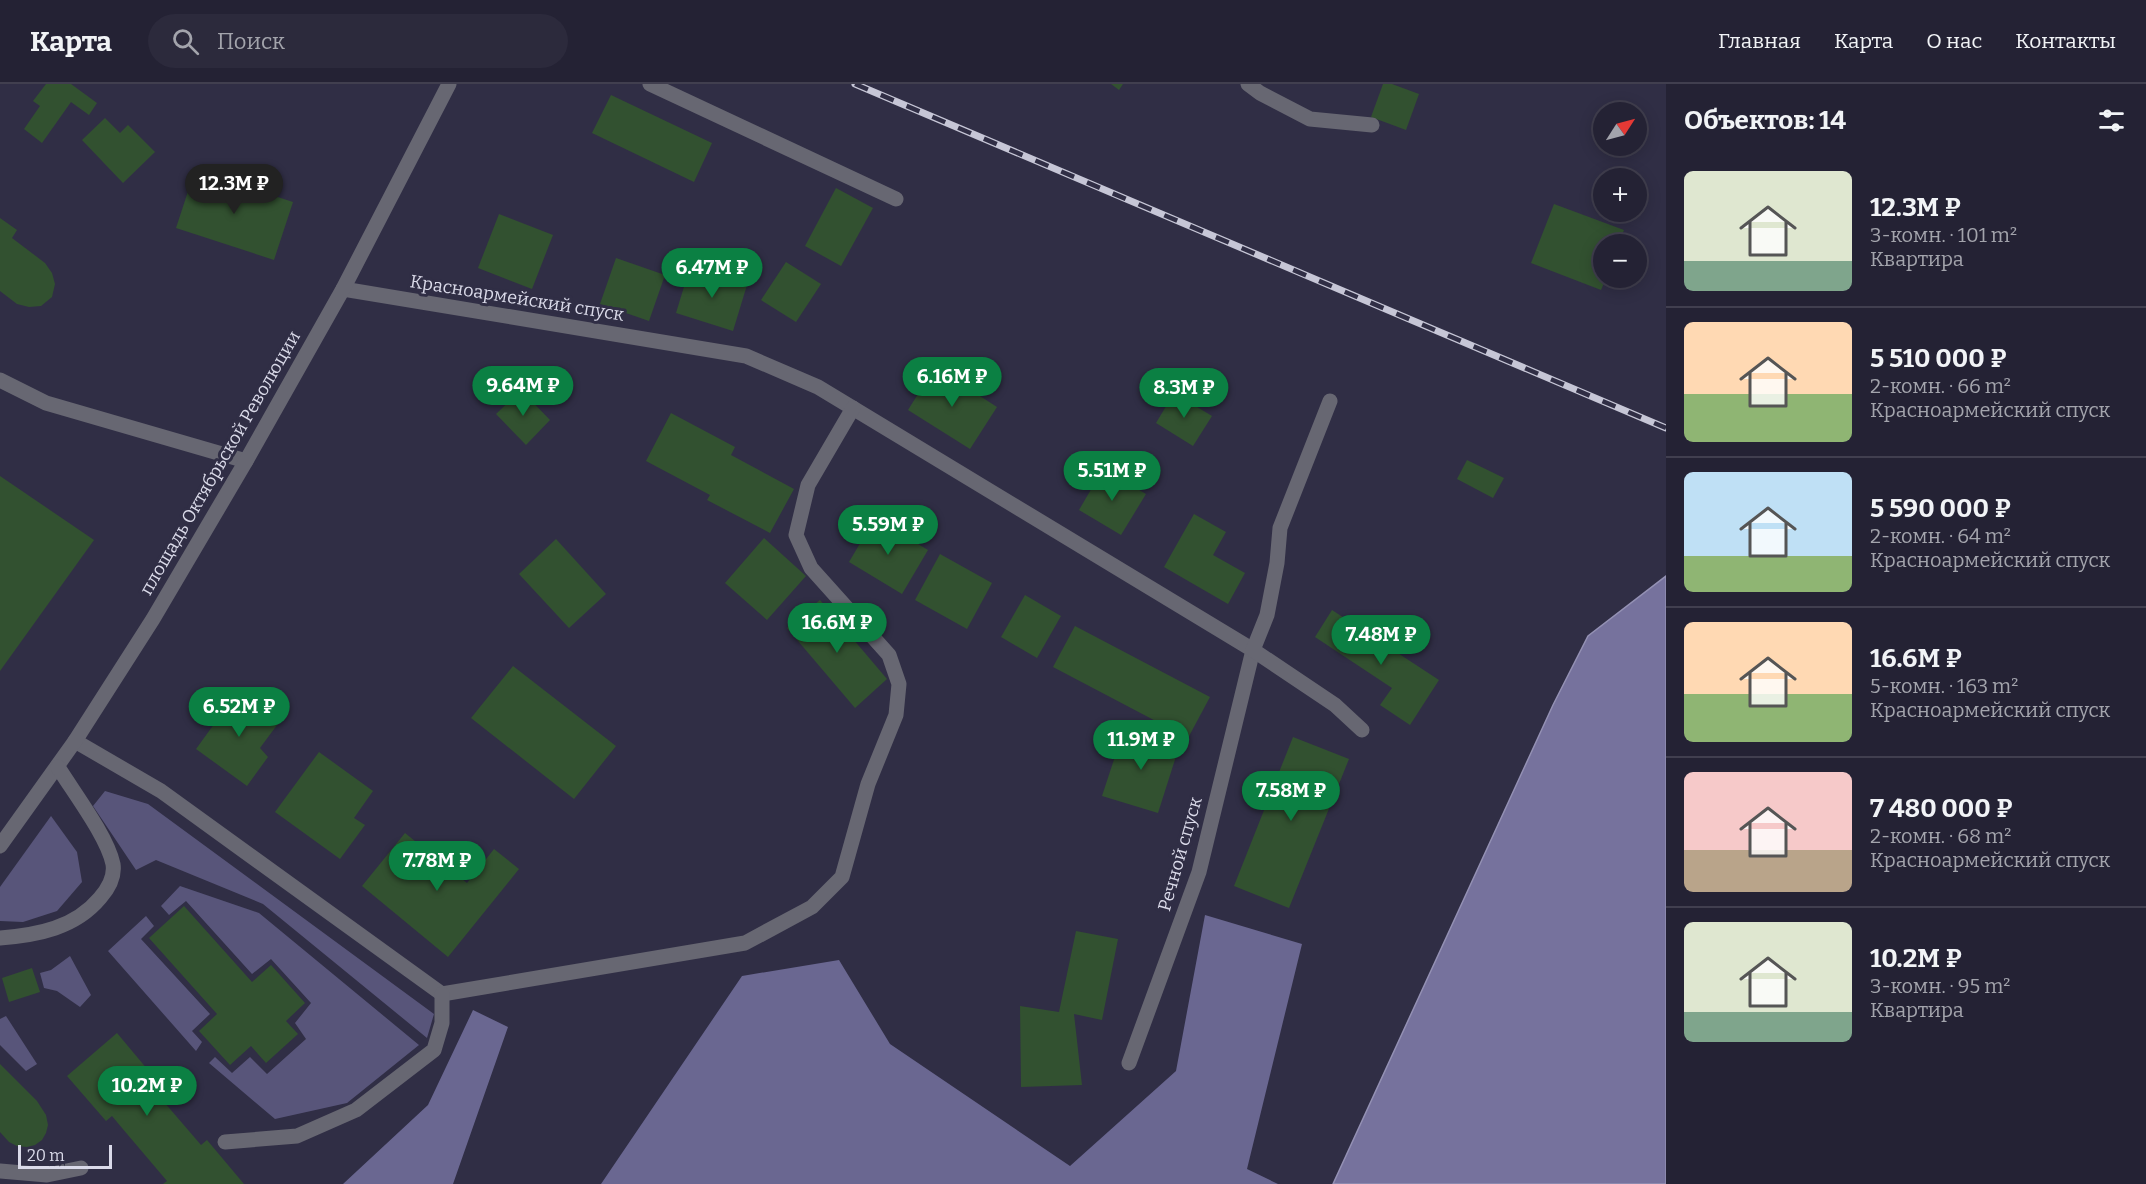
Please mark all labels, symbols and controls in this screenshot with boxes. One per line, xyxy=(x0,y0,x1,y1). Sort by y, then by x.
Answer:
search box xyxy=(148,14,568,68)
text: Карта xyxy=(30,25,112,58)
icon: search xyxy=(169,25,202,58)
text: Поиск xyxy=(217,28,285,55)
text: Главная xyxy=(1718,28,1801,54)
text: Карта xyxy=(1834,28,1893,54)
text: О нас xyxy=(1926,28,1982,54)
text: Контакты xyxy=(2015,28,2116,54)
north arrow xyxy=(1593,102,1647,156)
map controls xyxy=(1593,102,1647,288)
icon: filters xyxy=(2095,104,2128,137)
text: Объектов: 14 xyxy=(1684,105,1846,136)
pin: 12.3M ₽ xyxy=(179,164,289,215)
button: + xyxy=(1593,168,1647,222)
text: 12.3M ₽ xyxy=(199,171,269,195)
text: 12.3M ₽ xyxy=(1870,192,1961,223)
icon: home xyxy=(1732,195,1804,267)
text: 3-комн. · 101 m² xyxy=(1870,223,2017,247)
button: − xyxy=(1593,234,1647,288)
text: Квартира xyxy=(1870,247,1964,271)
pin: 6.47M ₽ xyxy=(657,248,767,299)
text: 6.47M ₽ xyxy=(676,255,749,279)
street label: Красноармейский спуск xyxy=(408,270,626,326)
street label: площадь Октябрьской Революции xyxy=(135,327,305,599)
text: 5 510 000 ₽ xyxy=(1870,343,2007,374)
icon: home xyxy=(1732,346,1804,418)
pin: 6.16M ₽ xyxy=(897,357,1007,408)
text: 6.16M ₽ xyxy=(917,364,987,388)
pin: 9.64M ₽ xyxy=(468,366,578,417)
pin: 8.3M ₽ xyxy=(1135,368,1233,419)
text: 9.64M ₽ xyxy=(486,373,560,397)
text: 2-комн. · 66 m² xyxy=(1870,374,2011,398)
text: 8.3M ₽ xyxy=(1153,375,1215,399)
text: Красноармейский спуск xyxy=(1870,398,2110,422)
pin: 5.51M ₽ xyxy=(1057,451,1167,502)
text: 5.51M ₽ xyxy=(1078,458,1146,482)
text: 5 590 000 ₽ xyxy=(1870,493,2011,524)
icon: home xyxy=(1732,496,1804,568)
pin: 5.59M ₽ xyxy=(833,505,943,556)
text: 5.59M ₽ xyxy=(852,512,924,536)
text: 2-комн. · 64 m² xyxy=(1870,524,2011,548)
text: Красноармейский спуск xyxy=(1870,548,2110,572)
pin: 16.6M ₽ xyxy=(782,603,892,654)
text: 16.6M ₽ xyxy=(802,610,872,634)
pin: 7.48M ₽ xyxy=(1326,615,1436,666)
text: 7.48M ₽ xyxy=(1345,622,1417,646)
text: 16.6M ₽ xyxy=(1870,643,1962,674)
icon: home xyxy=(1732,646,1804,718)
text: 5-комн. · 163 m² xyxy=(1870,674,2018,698)
pin: 6.52M ₽ xyxy=(184,687,294,738)
text: 6.52M ₽ xyxy=(203,694,275,718)
text: Красноармейский спуск xyxy=(1870,698,2110,722)
pin: 11.9M ₽ xyxy=(1086,720,1196,771)
text: 11.9M ₽ xyxy=(1107,727,1175,751)
pin: 7.58M ₽ xyxy=(1236,771,1346,822)
text: 7.58M ₽ xyxy=(1256,778,1326,802)
text: 7 480 000 ₽ xyxy=(1870,793,2013,824)
street label: Речной спуск xyxy=(1153,794,1207,914)
icon: home xyxy=(1732,796,1804,868)
text: 2-комн. · 68 m² xyxy=(1870,824,2011,848)
pin: 7.78M ₽ xyxy=(382,841,492,892)
text: 7.78M ₽ xyxy=(403,848,471,872)
text: Красноармейский спуск xyxy=(1870,848,2110,872)
text: 10.2M ₽ xyxy=(1870,943,1962,974)
icon: home xyxy=(1732,946,1804,1018)
text: 3-комн. · 95 m² xyxy=(1870,974,2010,998)
text: Квартира xyxy=(1870,998,1964,1022)
pin: 10.2M ₽ xyxy=(92,1066,202,1117)
text: 10.2M ₽ xyxy=(112,1073,182,1097)
scale bar xyxy=(18,1142,112,1170)
text: 20 m xyxy=(27,1146,64,1165)

